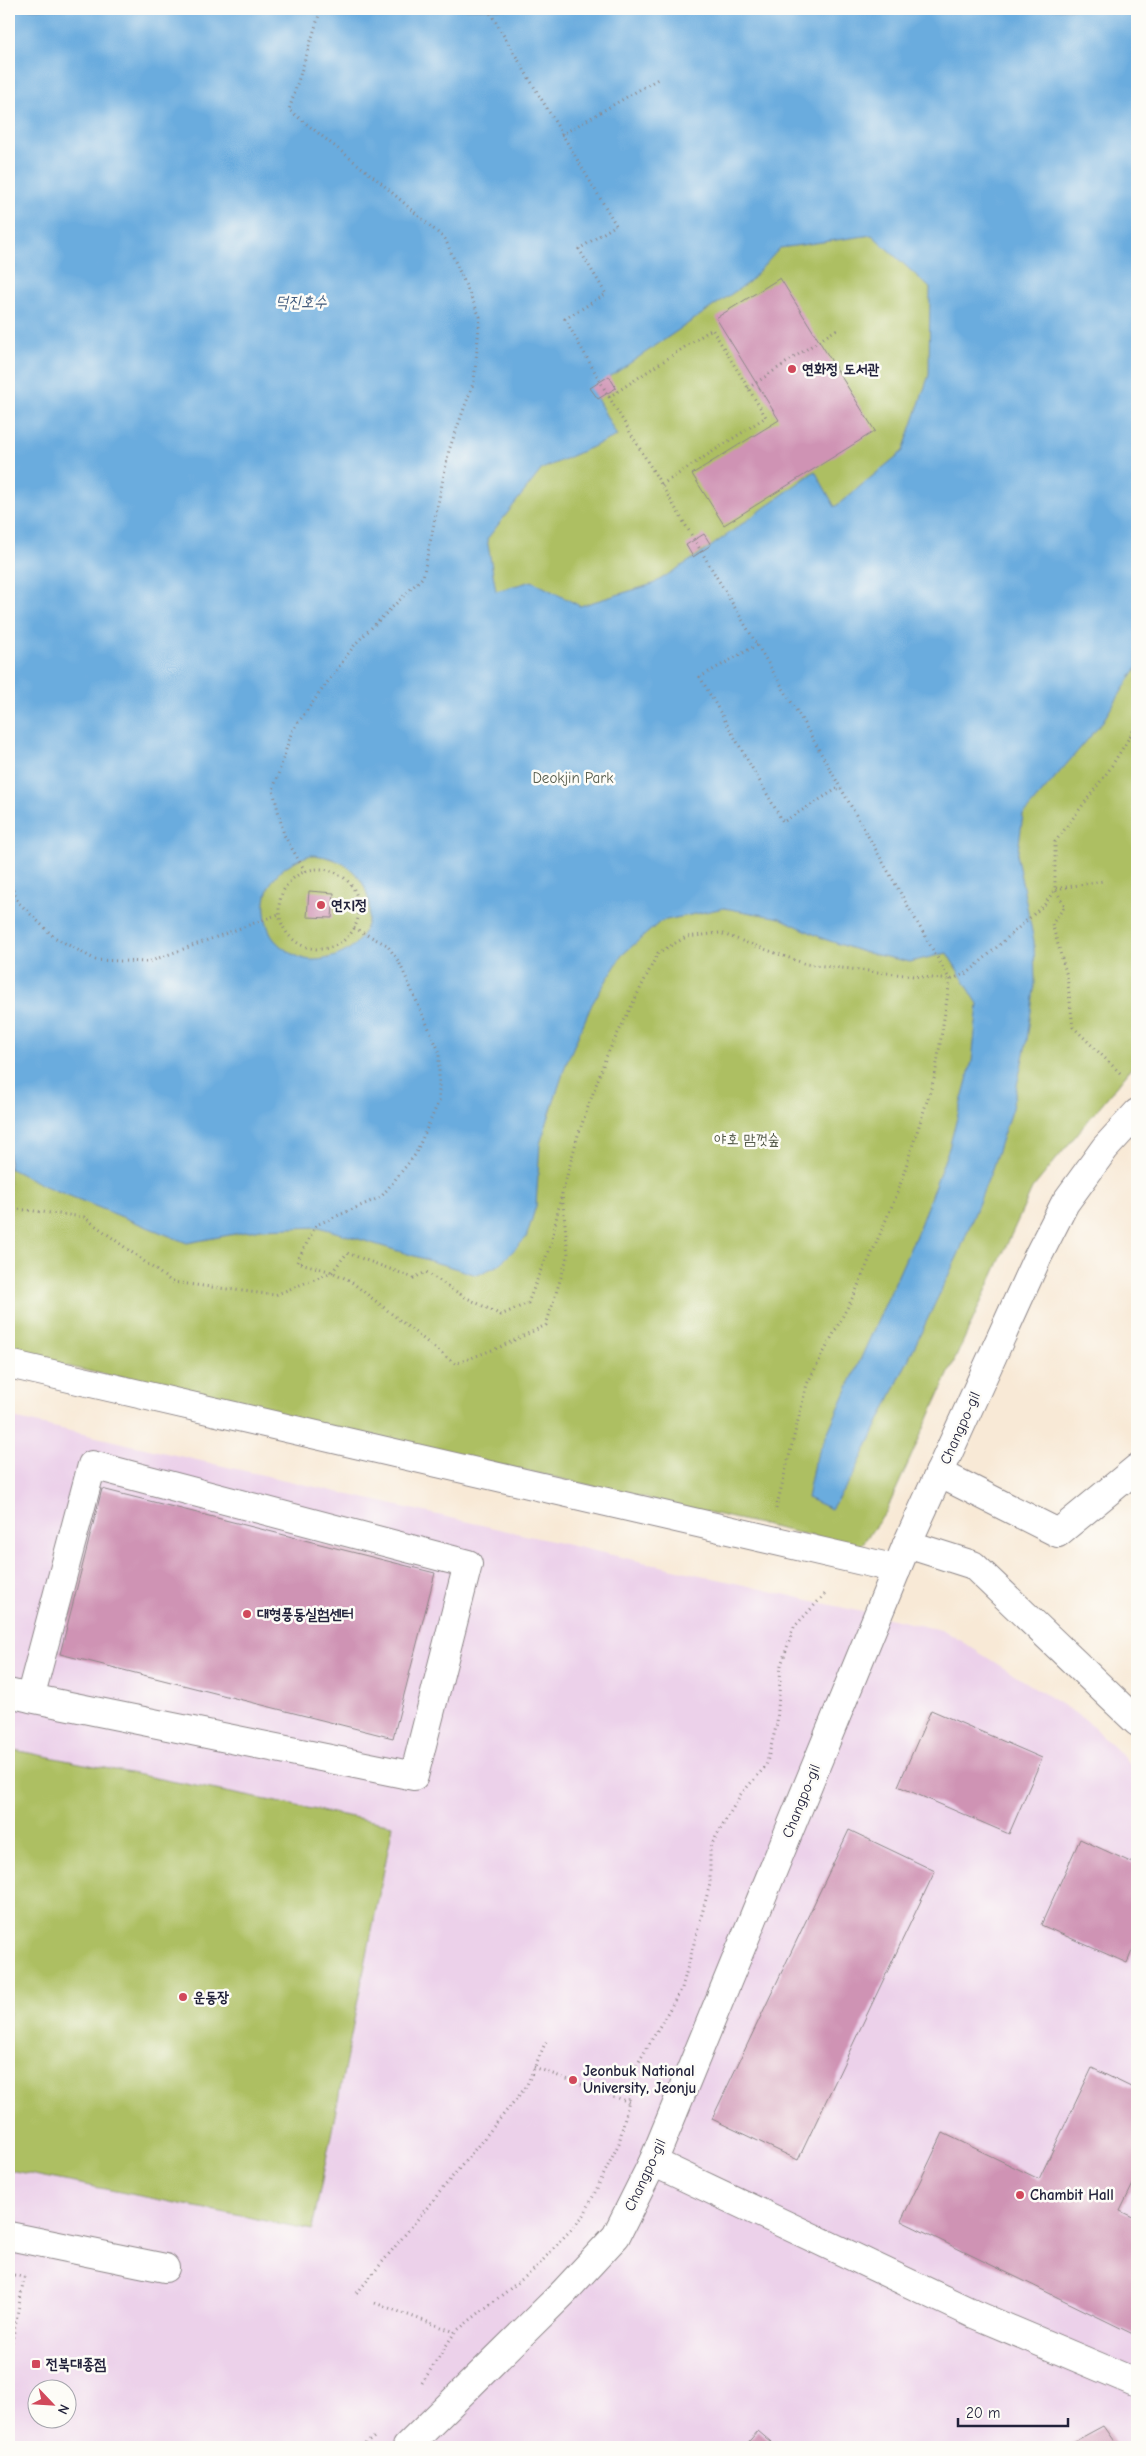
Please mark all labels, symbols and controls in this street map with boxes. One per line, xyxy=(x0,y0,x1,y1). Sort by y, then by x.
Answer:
water label: 덕진호수 xyxy=(275,293,327,311)
place label: 연화정 도서관 xyxy=(802,360,880,378)
marker: 연화정 도서관 xyxy=(786,363,798,375)
park label: Deokjin Park xyxy=(532,769,614,787)
place label: 연지정 xyxy=(331,896,367,914)
marker: 연지정 xyxy=(315,899,327,911)
park label: 야호 맘껏숲 xyxy=(714,1130,780,1148)
street label: Changpo-gil xyxy=(936,1389,984,1467)
place label: 대형풍동실험센터 xyxy=(257,1605,354,1623)
marker: 대형풍동실험센터 xyxy=(241,1608,253,1620)
street label: Changpo-gil xyxy=(778,1762,824,1840)
place label: 운동장 xyxy=(193,1988,229,2006)
marker: 운동장 xyxy=(177,1991,189,2003)
place label: Jeonbuk National University, Jeonju xyxy=(583,2062,696,2097)
marker: Jeonbuk National University, Jeonju xyxy=(567,2074,579,2086)
street label: Changpo-gil xyxy=(620,2136,670,2214)
place label: Chambit Hall xyxy=(1030,2186,1114,2204)
marker: Chambit Hall xyxy=(1014,2189,1026,2201)
place label: 전북대종점 xyxy=(45,2355,106,2373)
marker: 전북대종점 xyxy=(30,2358,42,2370)
north arrow xyxy=(28,2378,78,2428)
scale bar xyxy=(958,2396,1068,2428)
text: N xyxy=(54,2402,73,2417)
text: 20 m xyxy=(966,2404,1000,2422)

